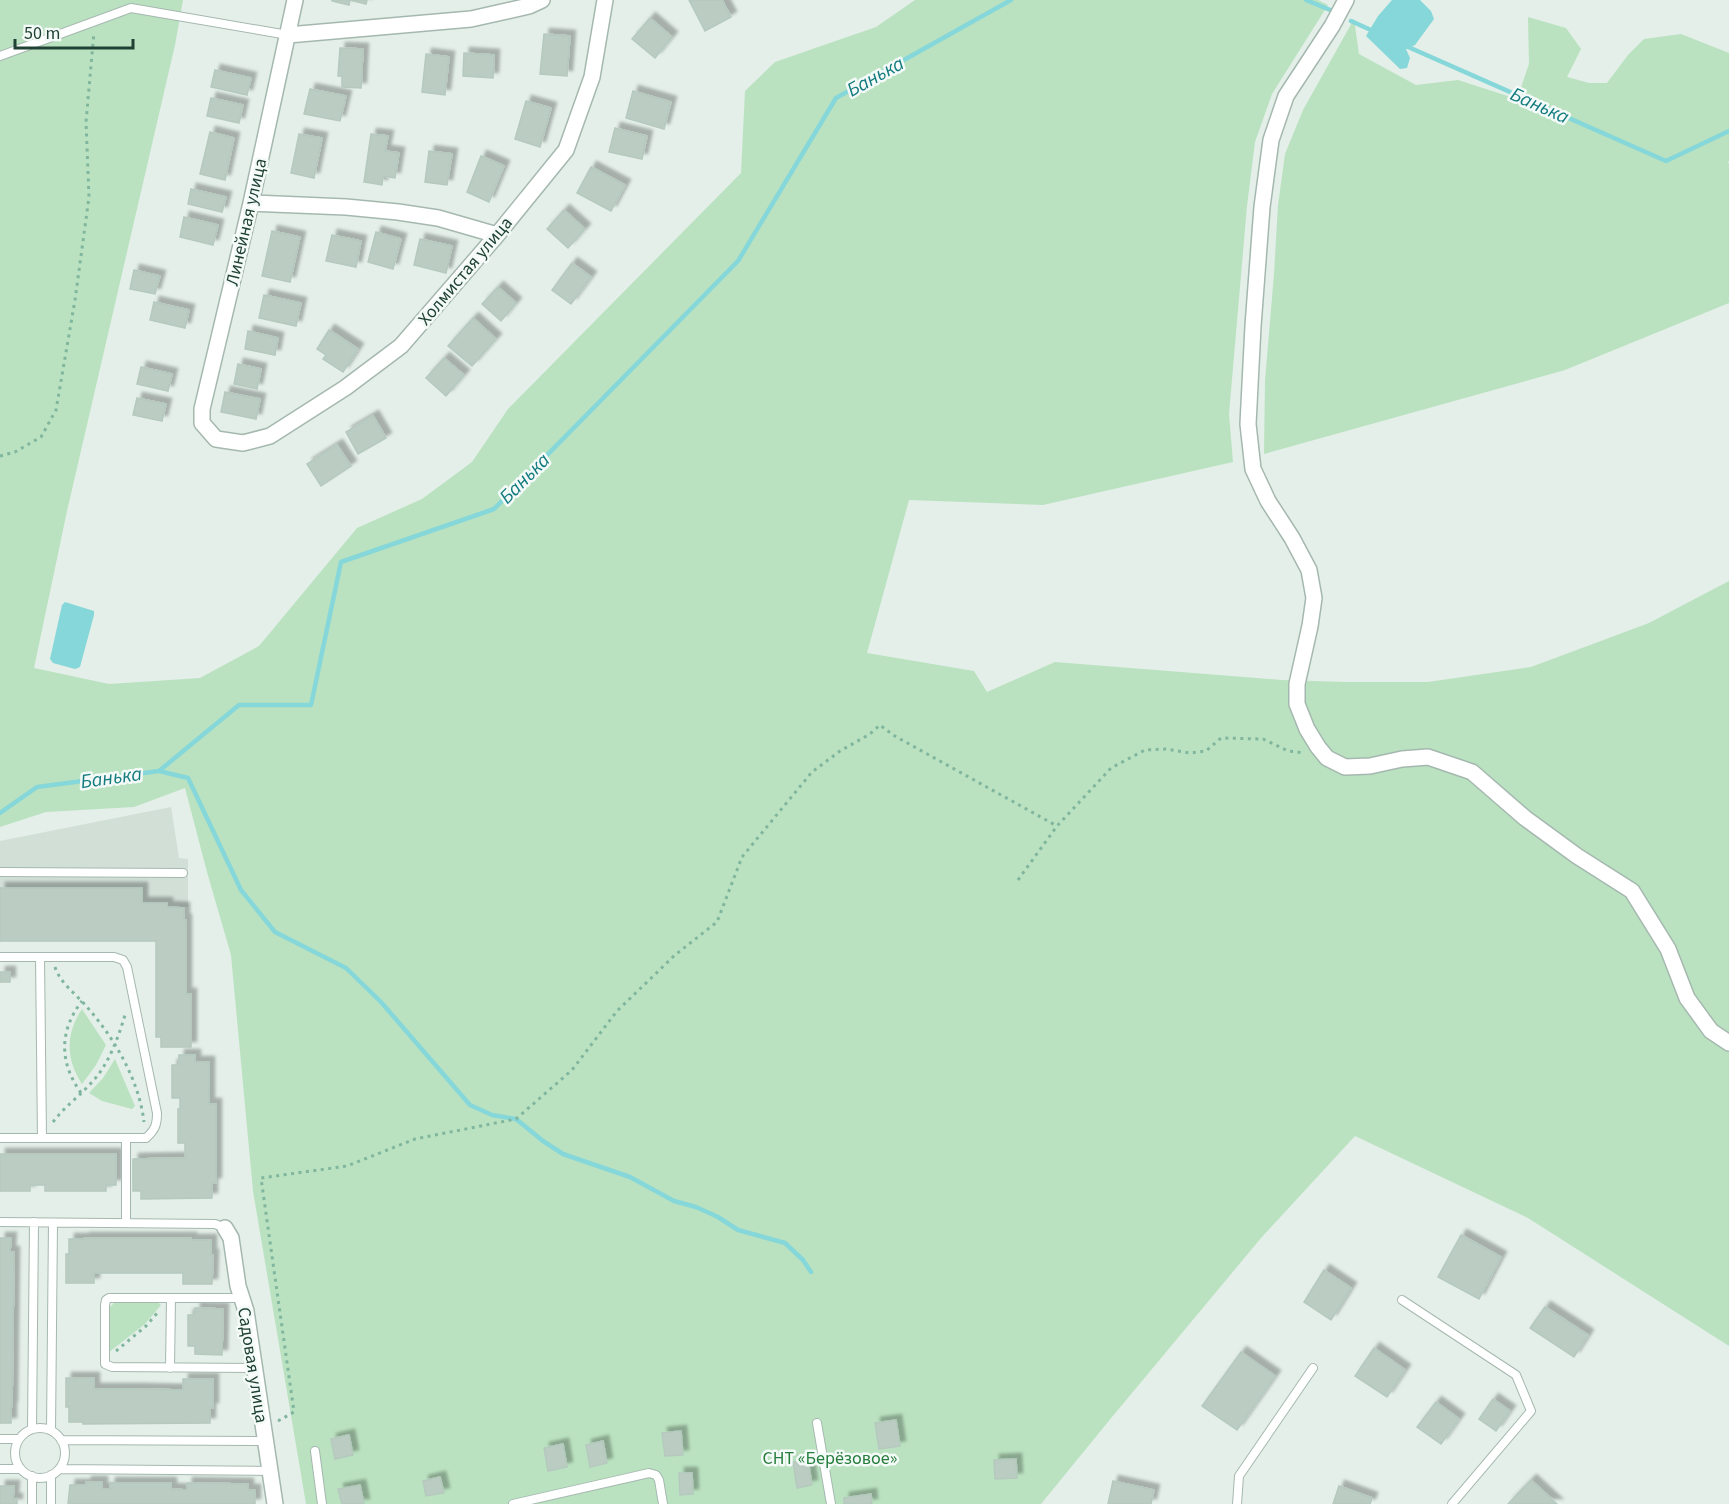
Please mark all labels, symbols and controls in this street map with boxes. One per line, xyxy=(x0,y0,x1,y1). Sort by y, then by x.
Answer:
scale bar xyxy=(15,12,134,50)
text: 50 m xyxy=(24,21,60,46)
water label: Банька xyxy=(842,50,909,104)
water label: Банька xyxy=(1506,81,1574,131)
street label: Линейная улица xyxy=(220,156,273,288)
street label: Холмистая улица xyxy=(412,212,518,331)
water label: Банька xyxy=(493,447,557,510)
water label: Банька xyxy=(79,760,144,796)
street label: Садовая улица xyxy=(231,1305,274,1425)
park label: СНТ «Берёзовое» xyxy=(763,1446,897,1471)

